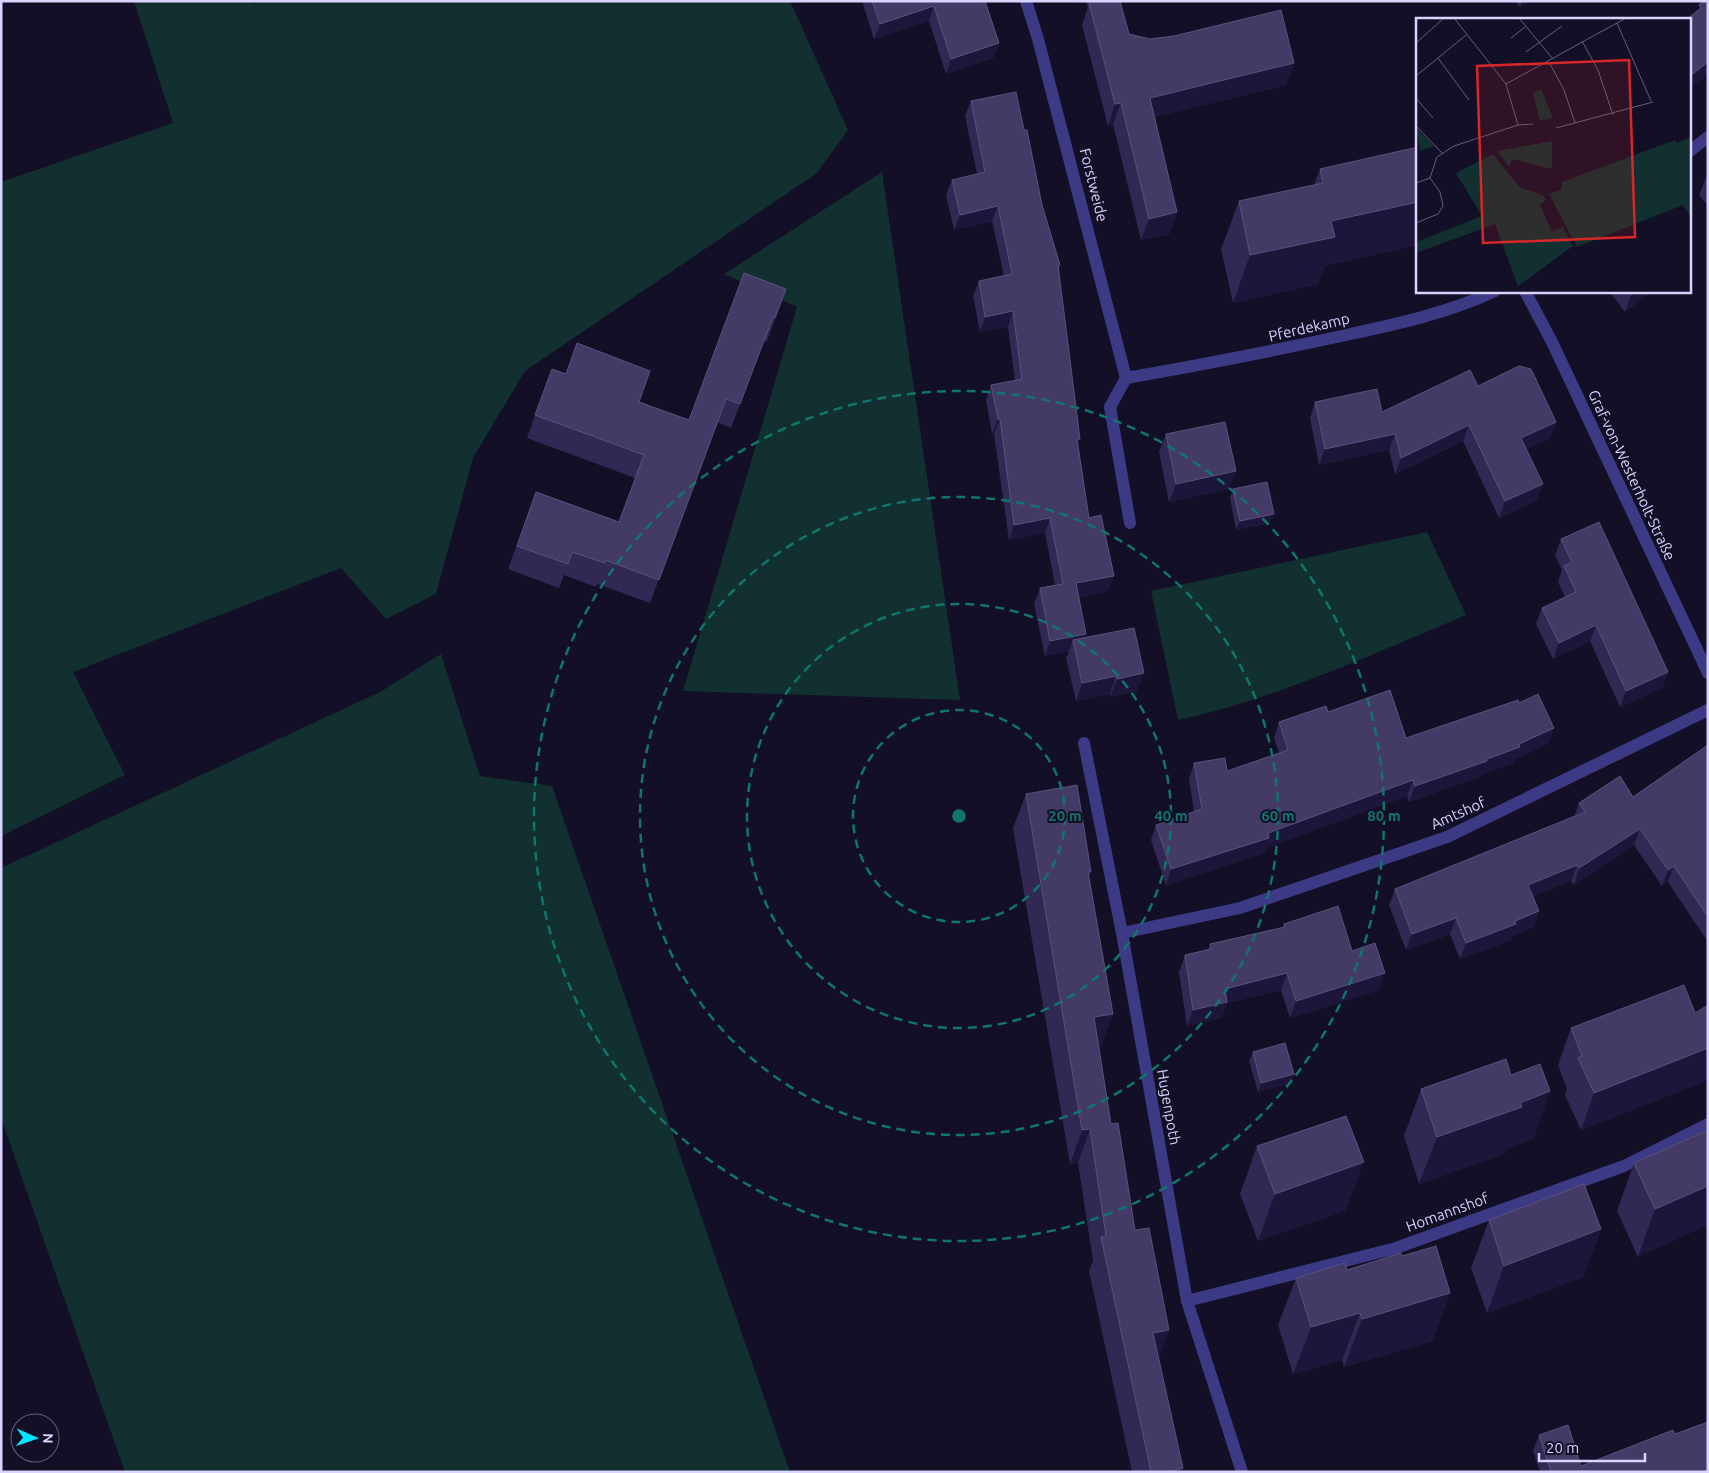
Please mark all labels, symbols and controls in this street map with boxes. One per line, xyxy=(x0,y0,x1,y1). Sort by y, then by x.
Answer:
inset map xyxy=(1416,18,1692,292)
street label: Forstweide xyxy=(1077,146,1111,224)
street label: Pferdekamp xyxy=(1267,309,1351,345)
street label: Graf-von-Westerholt-Straße xyxy=(1585,387,1679,563)
street label: Amtshof xyxy=(1428,793,1488,833)
centre of rings xyxy=(950,807,968,825)
text: 20 m xyxy=(1048,807,1082,824)
text: 40 m xyxy=(1154,807,1188,824)
text: 60 m xyxy=(1261,807,1295,824)
text: 80 m xyxy=(1367,807,1401,824)
street label: Hugenpoth xyxy=(1154,1068,1184,1146)
street label: Homannshof xyxy=(1403,1189,1491,1235)
north arrow xyxy=(10,1413,60,1463)
scale bar xyxy=(1539,1430,1645,1462)
text: N xyxy=(40,1433,56,1444)
text: 20 m xyxy=(1546,1439,1579,1456)

